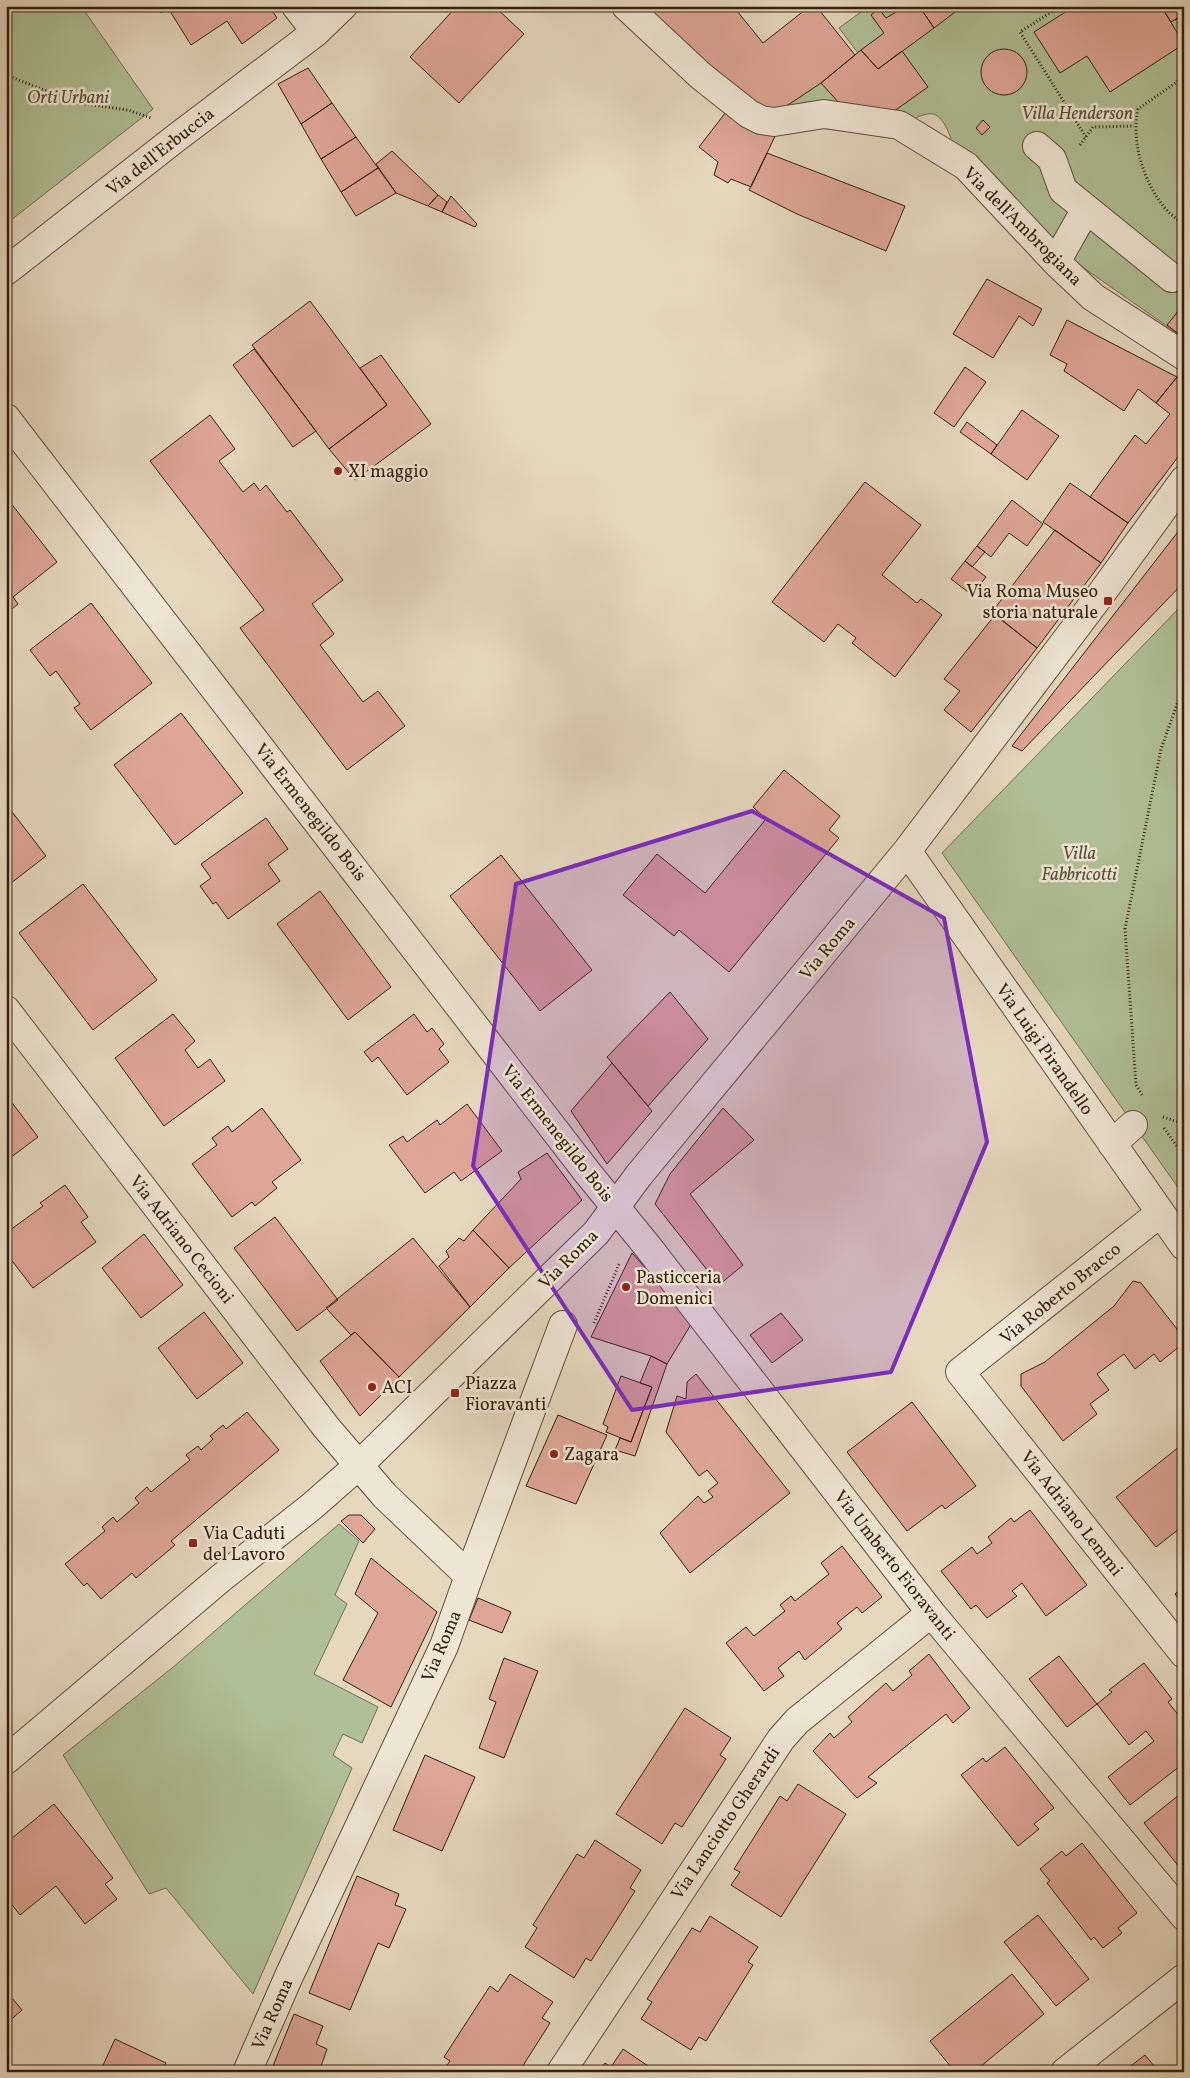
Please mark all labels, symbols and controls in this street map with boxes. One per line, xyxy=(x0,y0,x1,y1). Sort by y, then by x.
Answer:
park label: Orti Urbani xyxy=(27,86,110,111)
street label: Via dell'Erbuccia xyxy=(102,102,220,202)
park label: Villa Henderson xyxy=(1021,102,1133,127)
street label: Via dell'Ambrogiana xyxy=(957,162,1087,292)
place label: XI maggio xyxy=(348,460,428,485)
marker: XI maggio xyxy=(332,465,344,477)
place label: Via Roma Museo storia naturale xyxy=(966,580,1098,626)
marker: Via Roma Museo storia naturale xyxy=(1102,595,1114,607)
street label: Via Ermenegildo Bois xyxy=(248,739,372,887)
park label: Villa Fabbricotti xyxy=(1041,842,1117,888)
street label: Via Roma xyxy=(794,912,862,986)
street label: Via Luigi Pirandello xyxy=(989,979,1099,1121)
street label: Via Ermenegildo Bois xyxy=(495,1060,619,1208)
street label: Via Adriano Cecioni xyxy=(123,1170,239,1310)
street label: Via Roma xyxy=(533,1224,605,1296)
street label: Via Roberto Bracco xyxy=(995,1237,1127,1351)
place label: Pasticceria Domenici xyxy=(636,1266,721,1312)
marker: Pasticceria Domenici xyxy=(620,1281,632,1293)
place label: Piazza Fioravanti xyxy=(465,1372,546,1418)
place label: ACI xyxy=(382,1376,412,1401)
marker: ACI xyxy=(366,1381,378,1393)
marker: Piazza Fioravanti xyxy=(449,1387,461,1399)
place label: Zagara xyxy=(564,1443,619,1468)
street label: Via Adriano Lemmi xyxy=(1014,1446,1128,1582)
marker: Zagara xyxy=(548,1448,560,1460)
street label: Via Umberto Fioravanti xyxy=(827,1486,960,1646)
place label: Via Caduti del Lavoro xyxy=(203,1522,285,1568)
marker: Via Caduti del Lavoro xyxy=(187,1537,199,1549)
street label: Via Roma xyxy=(416,1607,469,1686)
street label: Via Lanciotto Gherardi xyxy=(666,1742,787,1905)
street label: Via Roma xyxy=(247,1975,300,2054)

